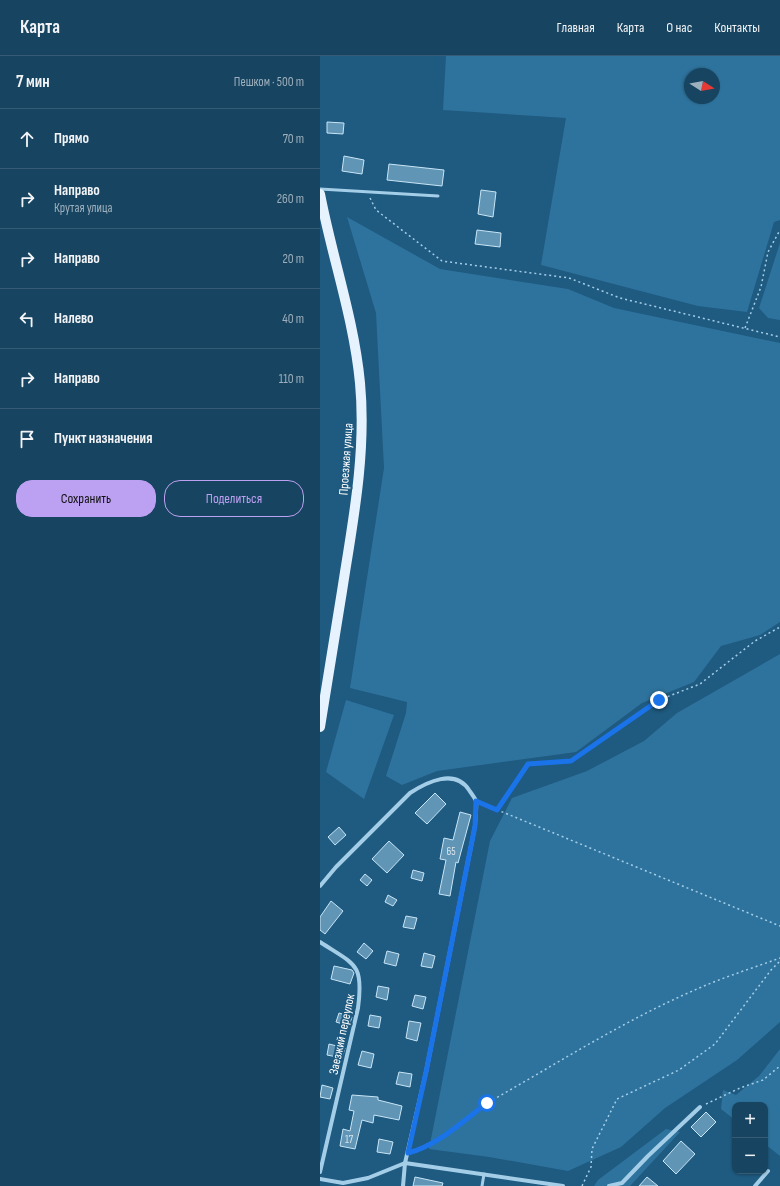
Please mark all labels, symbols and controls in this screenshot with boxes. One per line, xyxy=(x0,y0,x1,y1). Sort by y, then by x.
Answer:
text: Карта xyxy=(20,16,60,39)
text: Главная xyxy=(557,19,595,36)
text: Карта xyxy=(617,19,644,36)
text: О нас xyxy=(666,19,692,36)
text: Контакты xyxy=(714,19,760,36)
north arrow xyxy=(684,68,720,104)
text: 7 мин xyxy=(16,72,50,92)
text: Пешком · 500 m xyxy=(234,74,304,90)
icon: ahead xyxy=(16,128,38,150)
text: Прямо xyxy=(54,129,89,148)
text: 70 m xyxy=(283,131,304,147)
text: Направо xyxy=(54,181,100,200)
icon: right xyxy=(16,188,38,210)
text: 260 m xyxy=(277,191,304,207)
text: Крутая улица xyxy=(54,200,113,216)
icon: right xyxy=(16,248,38,270)
text: Направо xyxy=(54,249,100,268)
text: 20 m xyxy=(282,251,304,267)
icon: left xyxy=(16,308,38,330)
text: Налево xyxy=(54,309,94,328)
text: 40 m xyxy=(282,311,304,327)
icon: right xyxy=(16,368,38,390)
text: Направо xyxy=(54,369,100,388)
text: 110 m xyxy=(279,371,304,387)
street label: Проезжая улица xyxy=(335,422,357,496)
icon: arrive xyxy=(16,428,38,450)
text: Пункт назначения xyxy=(54,429,152,448)
button: Сохранить xyxy=(16,480,156,517)
button: Поделиться xyxy=(164,480,304,517)
route end xyxy=(650,691,668,709)
house number: 65 xyxy=(446,845,456,858)
street label: Заезжий переулок xyxy=(326,992,358,1076)
route start xyxy=(478,1094,496,1112)
map controls xyxy=(732,1102,768,1174)
button: + xyxy=(732,1102,768,1138)
house number: 17 xyxy=(345,1133,354,1146)
button: − xyxy=(732,1138,768,1174)

